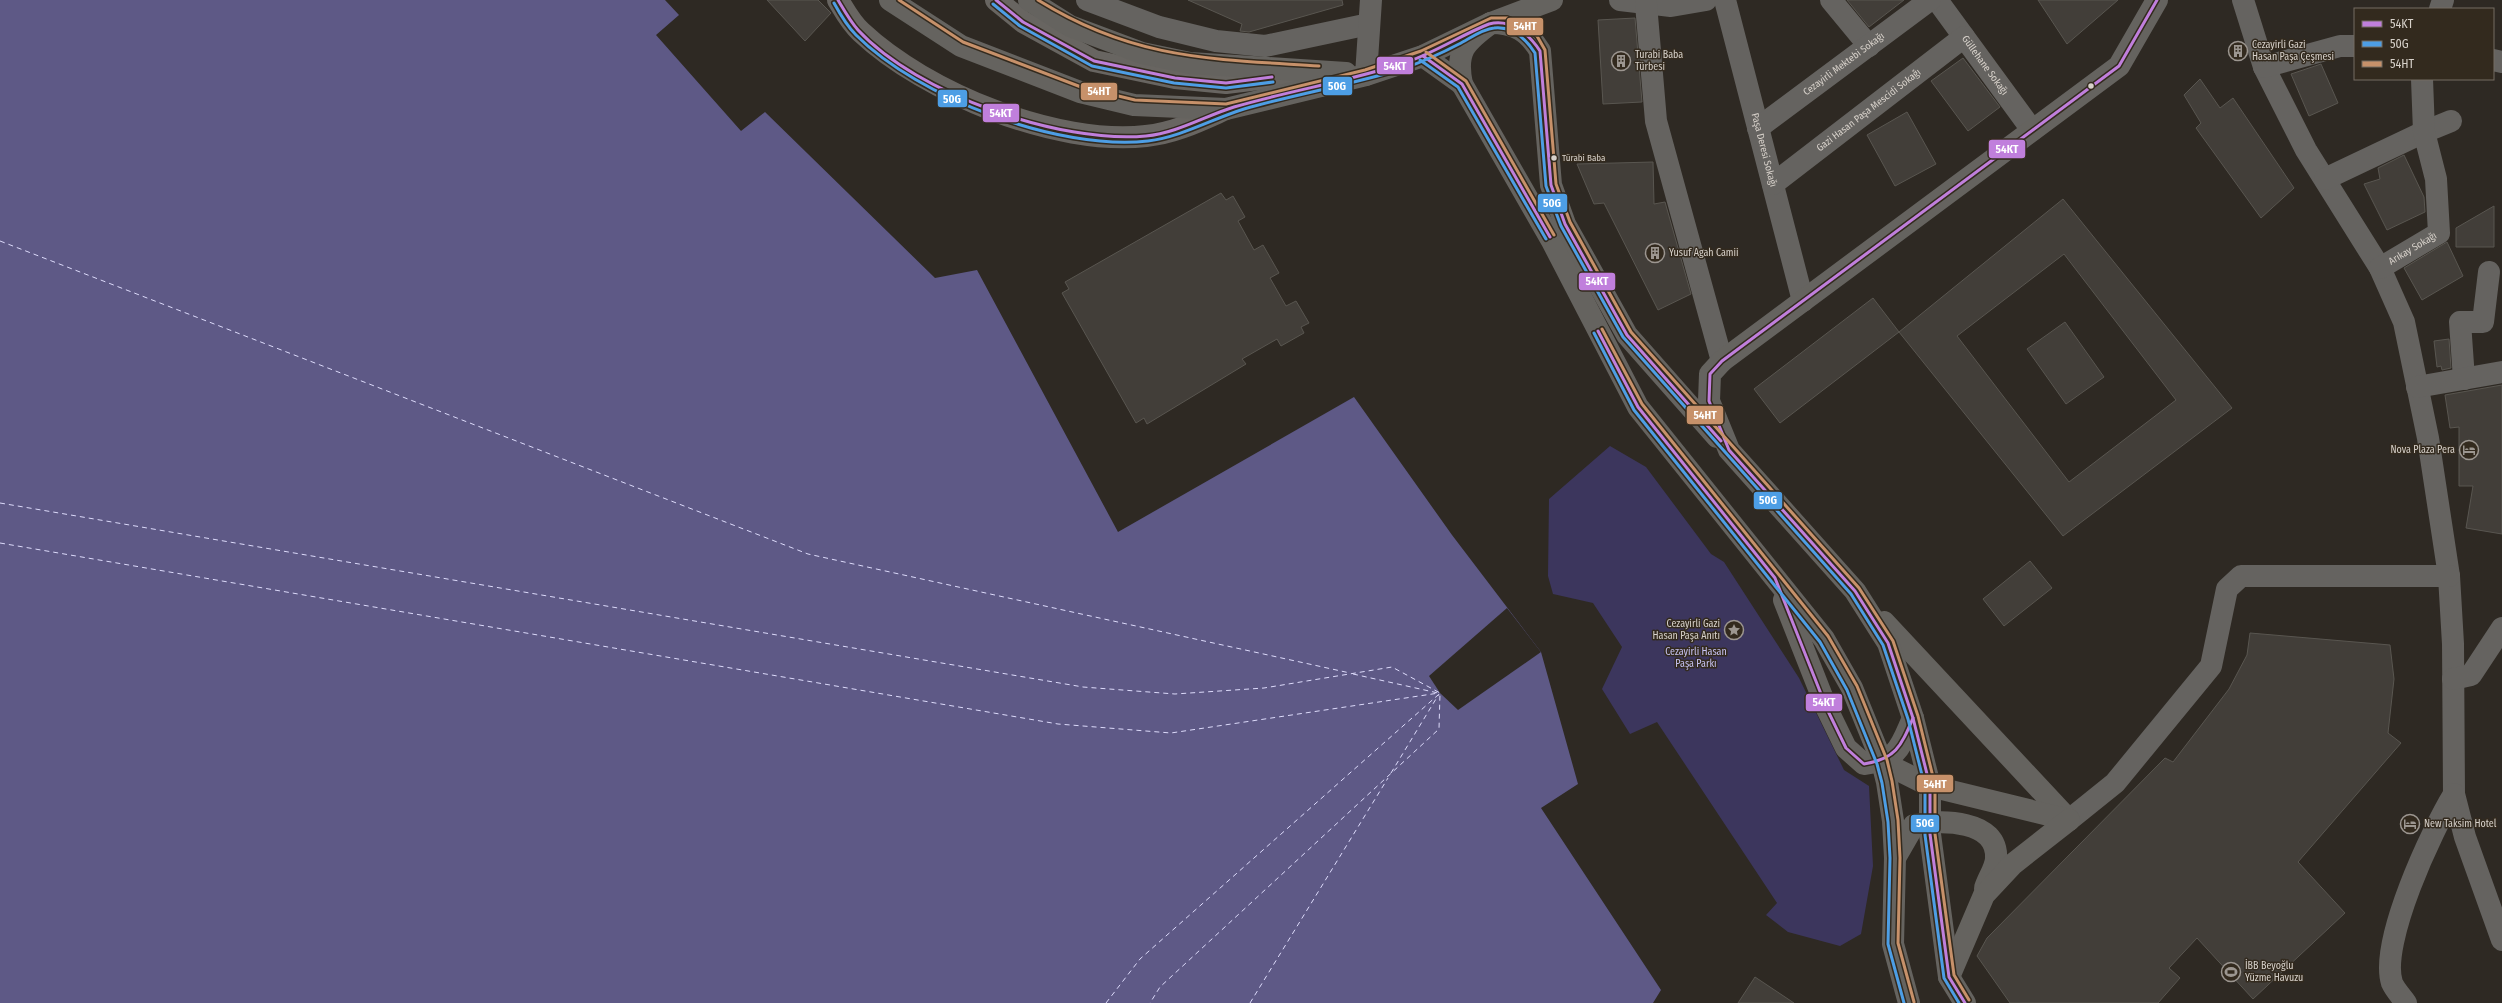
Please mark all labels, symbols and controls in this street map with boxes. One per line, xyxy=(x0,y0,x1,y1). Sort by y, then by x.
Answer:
legend xyxy=(2354,8,2494,80)
line badge: 54HT xyxy=(1506,17,1544,36)
text: 54KT xyxy=(2390,17,2414,31)
text: 54HT xyxy=(1513,20,1537,33)
street label: Cezayirli Mektebi Sokağı xyxy=(1801,30,1887,98)
street label: Güllehane Sokağı xyxy=(1959,33,2011,97)
text: 50G xyxy=(2390,37,2409,51)
place label: Cezayirli Gazi Hasan Paşa Çeşmesi xyxy=(2252,39,2334,63)
building icon: Cezayirli Gazi Hasan Paşa Çeşmesi xyxy=(2227,40,2249,62)
place label: Turabi Baba Türbesi xyxy=(1635,49,1683,73)
building icon: Turabi Baba Türbesi xyxy=(1610,50,1632,72)
line badge: 54KT xyxy=(1376,56,1414,75)
text: 54HT xyxy=(2390,57,2415,71)
text: 54KT xyxy=(1384,60,1407,73)
street label: Gazi Hasan Paşa Mescidi Sokağı xyxy=(1814,66,1923,154)
line badge: 50G xyxy=(1322,76,1353,96)
text: 50G xyxy=(1328,80,1346,93)
unlabelled marker xyxy=(2086,81,2096,91)
line badge: 54HT xyxy=(1080,82,1118,101)
text: 54HT xyxy=(1087,85,1111,98)
line badge: 50G xyxy=(937,89,968,108)
text: 50G xyxy=(943,93,961,106)
line badge: 54KT xyxy=(982,103,1020,123)
text: 54KT xyxy=(990,107,1013,120)
street label: Paşa Deresi Sokağı xyxy=(1749,112,1779,188)
line badge: 54KT xyxy=(1988,139,2026,159)
text: 54KT xyxy=(1996,143,2019,156)
marker: Türabi Baba xyxy=(1549,153,1559,163)
place label: Türabi Baba xyxy=(1562,153,1606,163)
line badge: 50G xyxy=(1537,193,1568,213)
text: 50G xyxy=(1543,197,1561,210)
street label: Arıkay Sokağı xyxy=(2386,230,2439,268)
building icon: Yusuf Agah Camii xyxy=(1644,242,1666,264)
place label: Yusuf Agah Camii xyxy=(1669,247,1739,259)
line badge: 54KT xyxy=(1578,272,1616,291)
text: 54KT xyxy=(1586,275,1609,288)
line badge: 54HT xyxy=(1686,405,1724,425)
text: 54HT xyxy=(1693,409,1717,422)
hotel icon: Nova Plaza Pera xyxy=(2458,439,2480,461)
place label: Nova Plaza Pera xyxy=(2391,444,2455,456)
line badge: 50G xyxy=(1753,491,1783,510)
text: 50G xyxy=(1759,494,1777,507)
place label: Cezayirli Gazi Hasan Paşa Anıtı xyxy=(1653,618,1720,642)
place icon: Cezayirli Gazi Hasan Paşa Anıtı xyxy=(1723,619,1745,641)
park label: Cezayirli Hasan Paşa Parkı xyxy=(1665,646,1727,670)
line badge: 54KT xyxy=(1805,693,1843,712)
text: 54KT xyxy=(1813,696,1836,709)
line badge: 54HT xyxy=(1916,774,1954,793)
text: 54HT xyxy=(1923,778,1947,791)
hotel icon: New Taksim Hotel xyxy=(2399,813,2421,835)
line badge: 50G xyxy=(1910,814,1940,833)
text: 50G xyxy=(1916,817,1934,830)
place label: New Taksim Hotel xyxy=(2424,818,2497,830)
place label: İBB Beyoğlu Yüzme Havuzu xyxy=(2245,958,2303,984)
sports icon: İBB Beyoğlu Yüzme Havuzu xyxy=(2220,961,2242,983)

